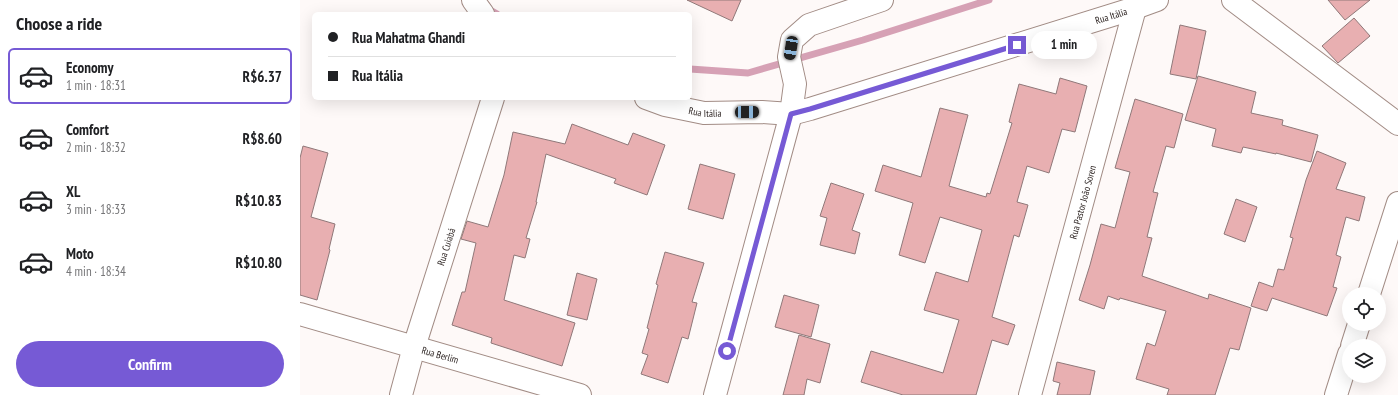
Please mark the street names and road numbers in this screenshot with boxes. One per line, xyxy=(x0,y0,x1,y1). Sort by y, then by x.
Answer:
street label: Rua Itália xyxy=(1094,5,1129,27)
street label: Rua Itália xyxy=(687,104,722,120)
street label: Rua Pastor João Soren xyxy=(1067,164,1099,240)
street label: Rua Cuiabá xyxy=(434,226,458,267)
street label: Rua Berlim xyxy=(420,344,460,367)

